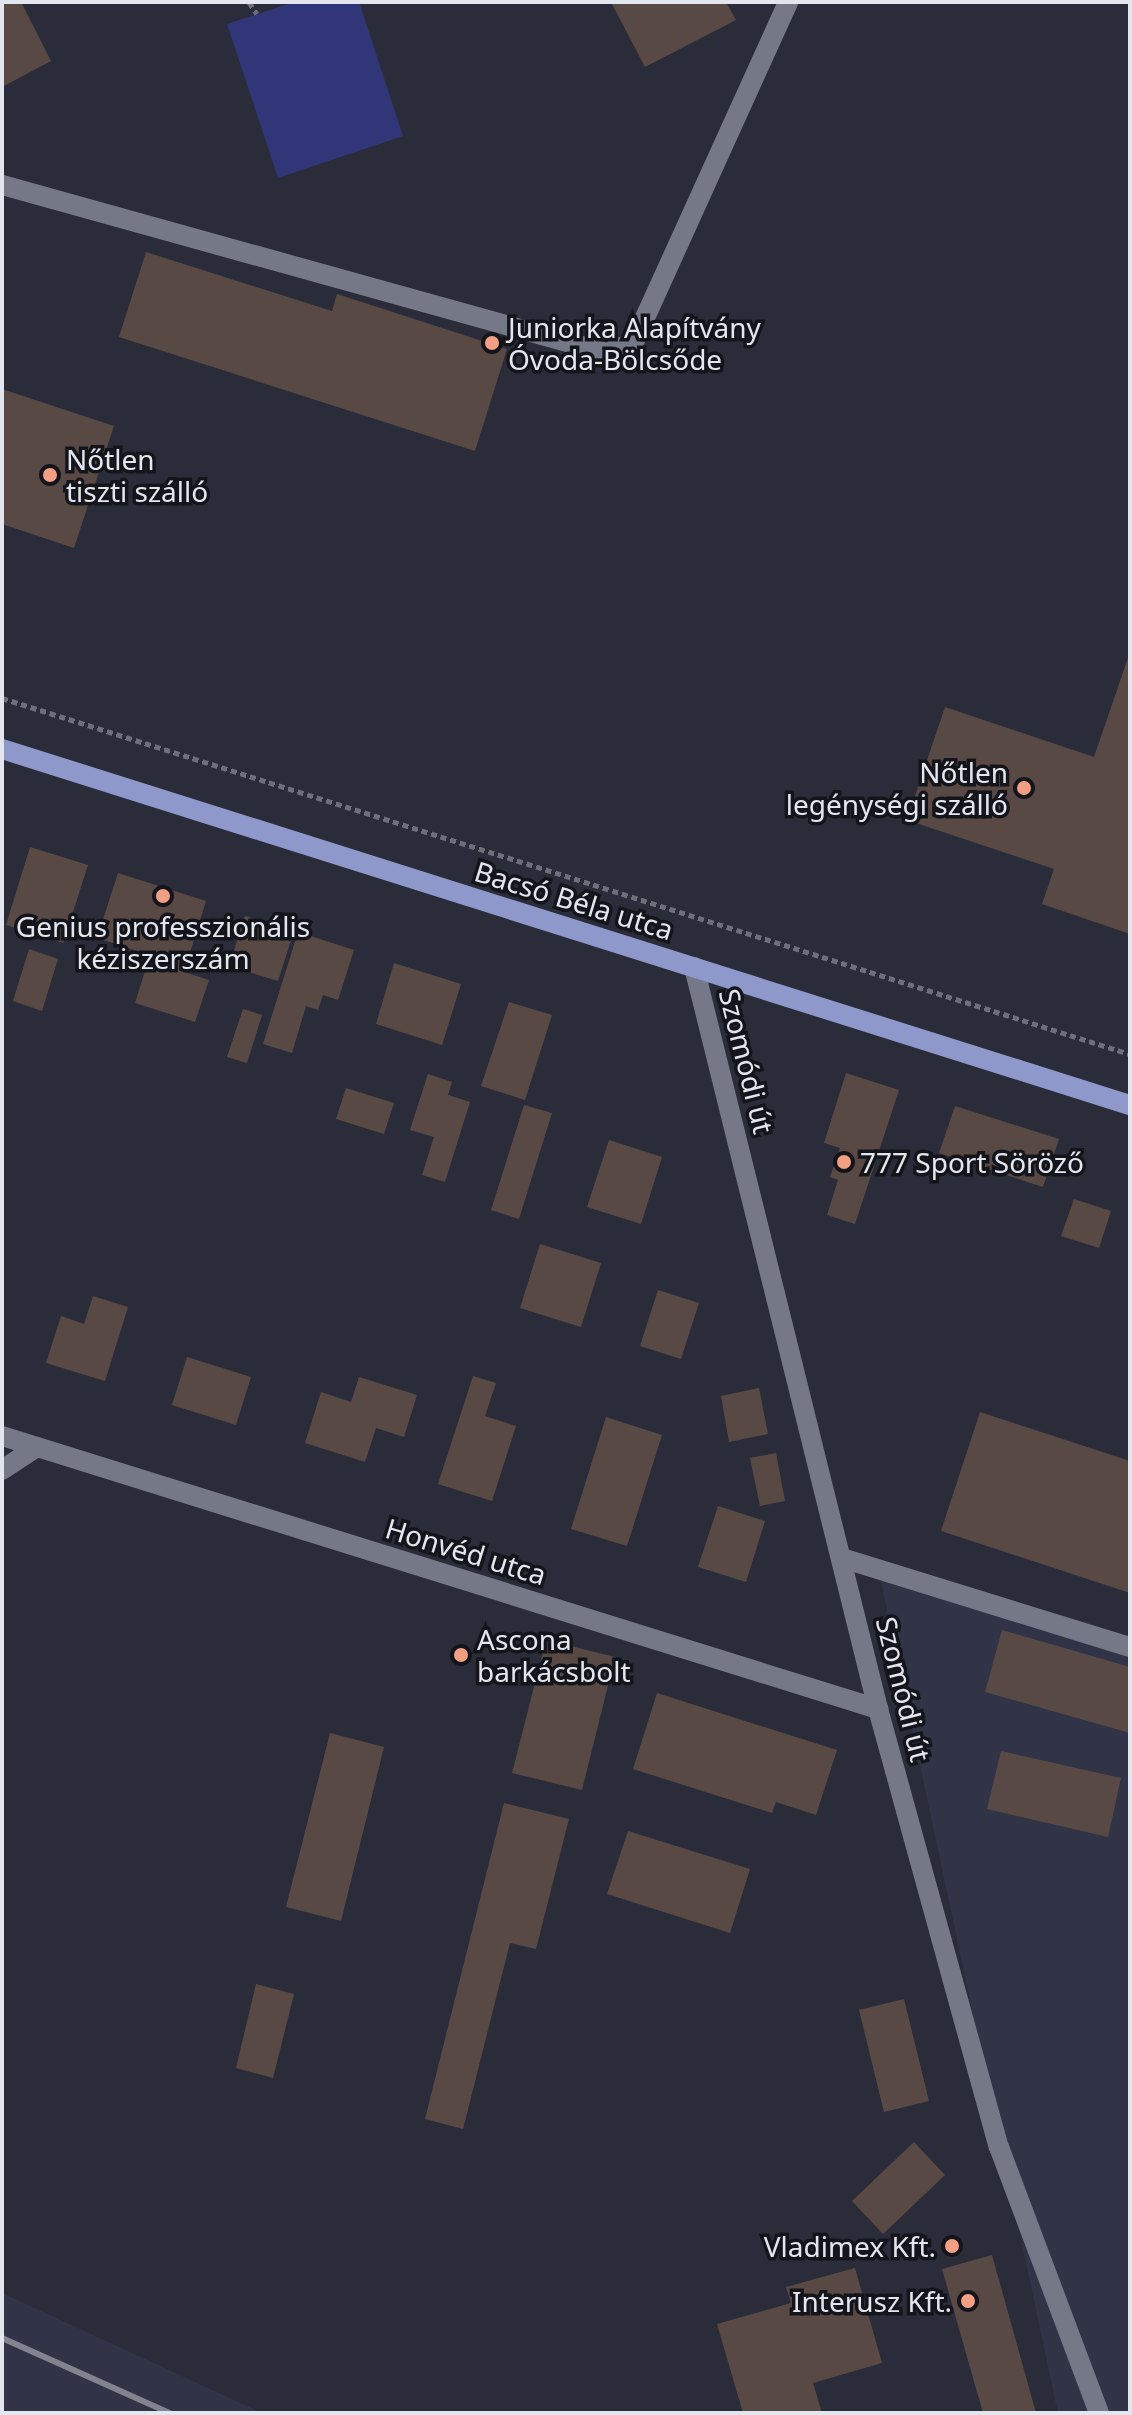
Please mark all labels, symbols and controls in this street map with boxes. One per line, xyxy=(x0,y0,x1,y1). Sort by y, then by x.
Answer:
place label: Juniorka Alapítvány Óvoda-Bölcsőde xyxy=(508,310,761,376)
marker: Juniorka Alapítvány Óvoda-Bölcsőde xyxy=(483,334,501,352)
place label: Nőtlen tiszti szálló xyxy=(66,442,208,508)
marker: Nőtlen tiszti szálló xyxy=(41,466,59,484)
place label: Nőtlen legénységi szálló xyxy=(786,755,1008,821)
marker: Nőtlen legénységi szálló xyxy=(1015,779,1033,797)
street label: Bacsó Béla utca xyxy=(471,854,677,946)
marker: Genius professzionális kéziszerszám xyxy=(154,887,172,905)
place label: Genius professzionális kéziszerszám xyxy=(16,909,310,975)
street label: Szomódi út xyxy=(713,985,781,1137)
place label: 777 Sport Söröző xyxy=(860,1145,1084,1179)
marker: 777 Sport Söröző xyxy=(835,1153,853,1171)
street label: Honvéd utca xyxy=(382,1511,550,1591)
street label: Szomódi út xyxy=(870,1613,938,1765)
place label: Ascona barkácsbolt xyxy=(477,1622,630,1688)
marker: Ascona barkácsbolt xyxy=(452,1646,470,1664)
place label: Vladimex Kft. xyxy=(764,2229,936,2263)
marker: Vladimex Kft. xyxy=(943,2237,961,2255)
place label: Interusz Kft. xyxy=(792,2284,952,2318)
marker: Interusz Kft. xyxy=(959,2292,977,2310)

